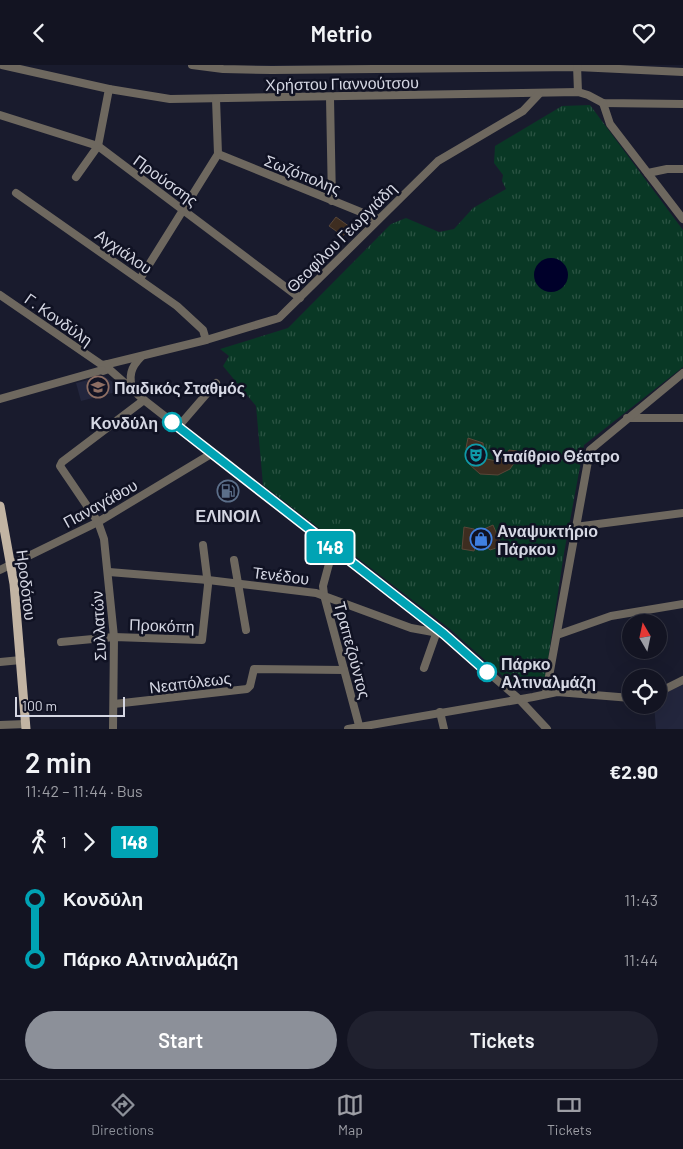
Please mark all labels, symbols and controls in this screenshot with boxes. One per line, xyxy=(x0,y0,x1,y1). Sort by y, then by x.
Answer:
icon: back xyxy=(25,19,53,47)
icon: heart xyxy=(630,19,658,47)
text: Metrio xyxy=(311,20,372,46)
street label: Χρήστου Γιαννούτσου xyxy=(265,72,419,94)
street label: Προύσσης xyxy=(130,150,202,210)
street label: Σωζόπολης xyxy=(262,150,344,199)
street label: Θεοφίλου Γεωργιάδη xyxy=(282,178,400,296)
street label: Αγχιάλου xyxy=(92,225,156,277)
street label: Γ. Κονδύλη xyxy=(21,289,97,349)
school or university icon: Παιδικός Σταθμός xyxy=(86,375,110,399)
place label: Παιδικός Σταθμός xyxy=(114,378,245,398)
marker: Κονδύλη xyxy=(162,412,182,432)
place label: Κονδύλη xyxy=(90,413,158,432)
theatre icon: Υπαίθριο Θέατρο xyxy=(464,443,488,467)
place label: Υπαίθριο Θέατρο xyxy=(492,446,620,465)
street label: Παναγάθου xyxy=(60,475,140,531)
fuel station icon: ΕΛΙΝΟΙΛ xyxy=(216,479,240,503)
place label: ΕΛΙΝΟΙΛ xyxy=(196,506,261,525)
place label: Αναψυκτήριο Πάρκου xyxy=(497,521,598,558)
shop icon: Αναψυκτήριο Πάρκου xyxy=(469,527,493,551)
line badge: 148 xyxy=(301,531,359,563)
text: 148 xyxy=(317,536,344,558)
street label: Ηροδότου xyxy=(13,549,41,621)
street label: Τενέδου xyxy=(252,562,310,588)
street label: Συλλατών xyxy=(87,590,109,662)
street label: Τραπεζούντος xyxy=(330,599,375,701)
street label: Προκόπη xyxy=(129,614,195,636)
north arrow xyxy=(622,614,668,659)
map controls xyxy=(622,614,667,714)
place label: Πάρκο Αλτιναλμάζη xyxy=(501,654,596,692)
marker: Πάρκο Αλτιναλμάζη xyxy=(477,662,497,682)
street label: Νεαπόλεως xyxy=(148,668,232,696)
button: locate xyxy=(622,669,667,714)
scale bar xyxy=(15,694,125,717)
text: 100 m xyxy=(22,697,57,714)
text: 2 min xyxy=(25,745,92,779)
text: €2.90 xyxy=(609,760,658,783)
text: 11:42 – 11:44 · Bus xyxy=(25,781,143,800)
icon: walk xyxy=(25,828,53,856)
icon: forward xyxy=(75,828,103,856)
text: 148 xyxy=(121,831,148,853)
text: 1 xyxy=(61,832,67,851)
text: Κονδύλη xyxy=(63,887,143,910)
text: 11:43 xyxy=(624,890,658,909)
text: Πάρκο Αλτιναλμάζη xyxy=(63,947,238,970)
text: 11:44 xyxy=(624,950,658,969)
button: Start xyxy=(25,1011,337,1069)
button: Tickets xyxy=(347,1011,658,1069)
tab: Directions xyxy=(91,1091,154,1138)
tab: Map xyxy=(336,1091,364,1138)
tab: Tickets xyxy=(547,1091,592,1138)

